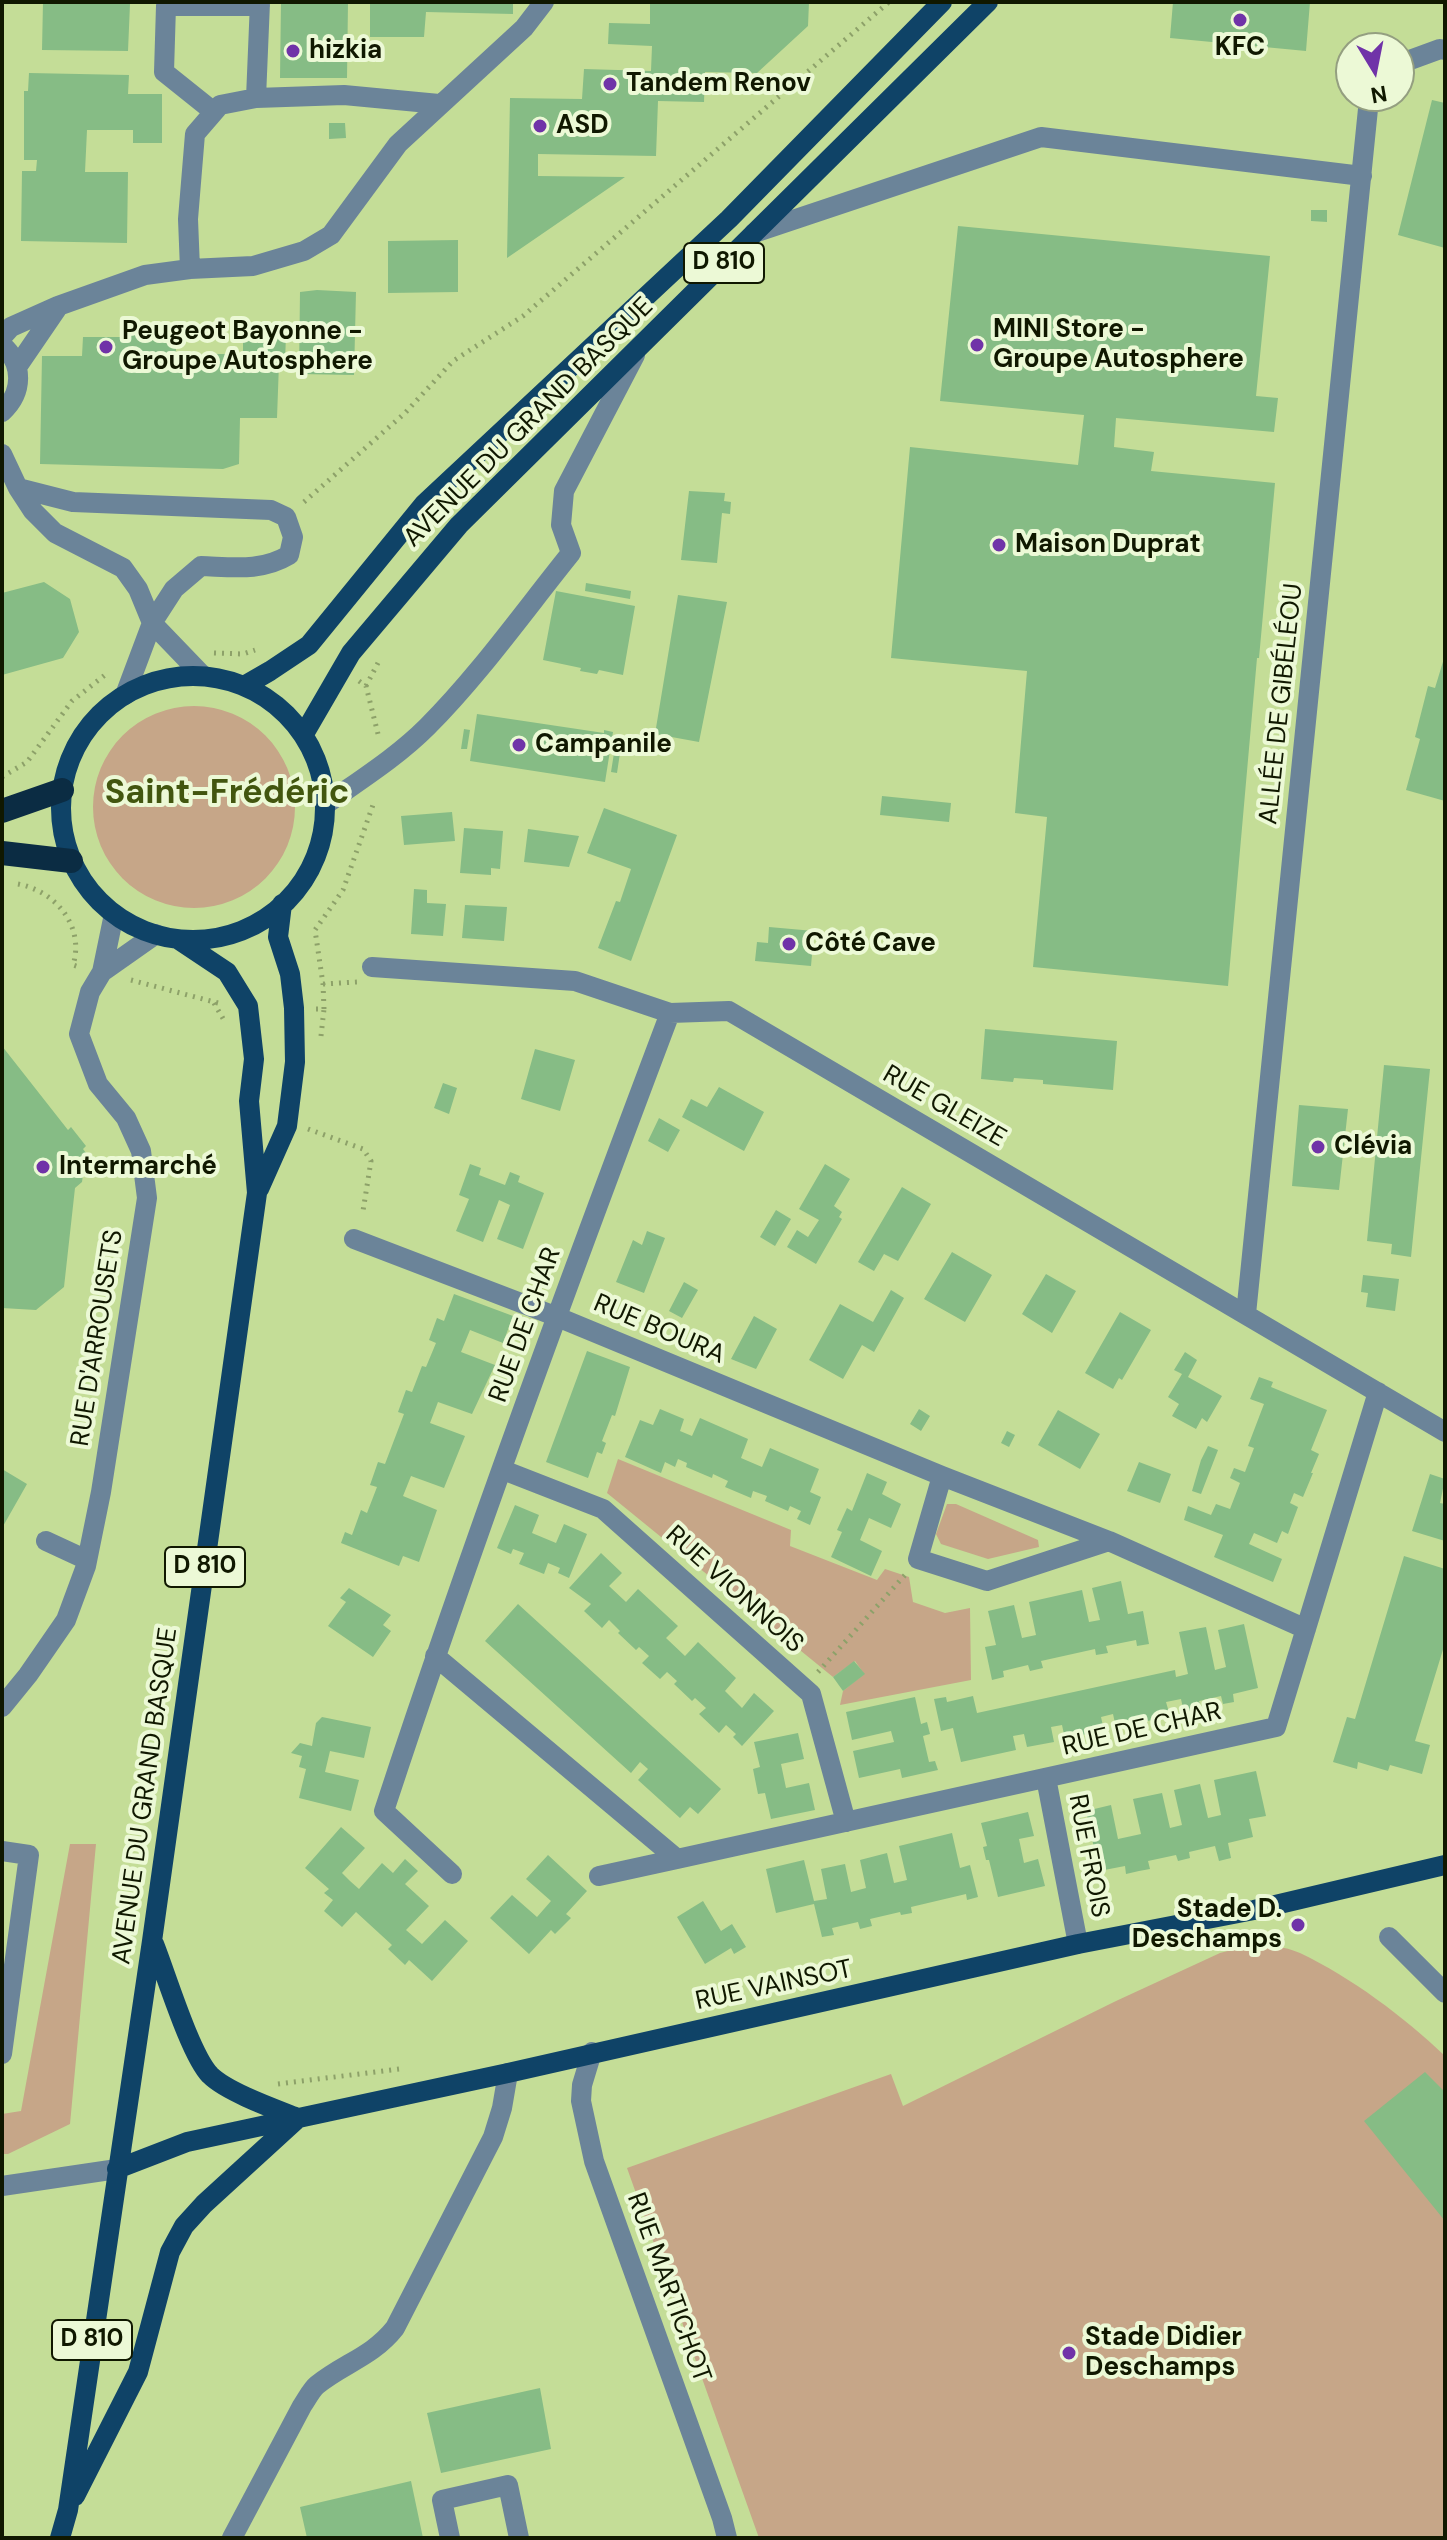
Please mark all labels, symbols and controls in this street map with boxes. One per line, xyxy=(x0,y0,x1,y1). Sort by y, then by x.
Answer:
marker: KFC xyxy=(1231,11,1249,29)
place label: KFC xyxy=(1215,32,1265,64)
north arrow xyxy=(1335,32,1415,112)
place label: hizkia xyxy=(309,35,382,67)
marker: hizkia xyxy=(284,42,302,60)
place label: Tandem Renov xyxy=(626,68,811,100)
marker: Tandem Renov xyxy=(601,75,619,93)
text: N xyxy=(1368,78,1389,110)
place label: ASD xyxy=(556,110,609,142)
marker: ASD xyxy=(531,117,549,135)
road number: D 810 xyxy=(684,243,764,283)
street label: AVENUE DU GRAND BASQUE xyxy=(398,292,660,554)
place label: MINI Store - Groupe Autosphere xyxy=(993,314,1244,376)
place label: Peugeot Bayonne - Groupe Autosphere xyxy=(122,316,373,378)
marker: MINI Store - Groupe Autosphere xyxy=(968,336,986,354)
marker: Peugeot Bayonne - Groupe Autosphere xyxy=(97,338,115,356)
place label: Maison Duprat xyxy=(1015,529,1201,561)
marker: Maison Duprat xyxy=(990,536,1008,554)
street label: ALLÉE DE GIBÉLÉOU xyxy=(1254,582,1310,826)
place label: Campanile xyxy=(535,729,672,761)
marker: Campanile xyxy=(510,736,528,754)
district label: Saint-Frédéric xyxy=(105,774,349,814)
place label: Côté Cave xyxy=(805,928,936,960)
marker: Côté Cave xyxy=(780,935,798,953)
street label: RUE GLEIZE xyxy=(877,1059,1011,1155)
place label: Clévia xyxy=(1334,1131,1412,1163)
marker: Clévia xyxy=(1309,1138,1327,1156)
place label: Intermarché xyxy=(59,1151,217,1183)
marker: Intermarché xyxy=(34,1158,52,1176)
street label: RUE D'ARROUSETS xyxy=(65,1227,131,1449)
street label: RUE DE CHAR xyxy=(484,1243,568,1407)
street label: RUE BOURA xyxy=(589,1288,729,1372)
street label: RUE VIONNOIS xyxy=(659,1520,809,1660)
road number: D 810 xyxy=(165,1547,245,1587)
street label: AVENUE DU GRAND BASQUE xyxy=(107,1625,185,1967)
street label: RUE DE CHAR xyxy=(1059,1697,1225,1763)
street label: RUE FROIS xyxy=(1061,1792,1115,1920)
place label: Stade D. Deschamps xyxy=(1132,1894,1282,1956)
marker: Stade D. Deschamps xyxy=(1289,1916,1307,1934)
street label: RUE VAINSOT xyxy=(693,1954,855,2018)
street label: RUE MARTICHOT xyxy=(619,2189,717,2387)
road number: D 810 xyxy=(52,2320,132,2360)
place label: Stade Didier Deschamps xyxy=(1085,2322,1242,2384)
marker: Stade Didier Deschamps xyxy=(1060,2344,1078,2362)

